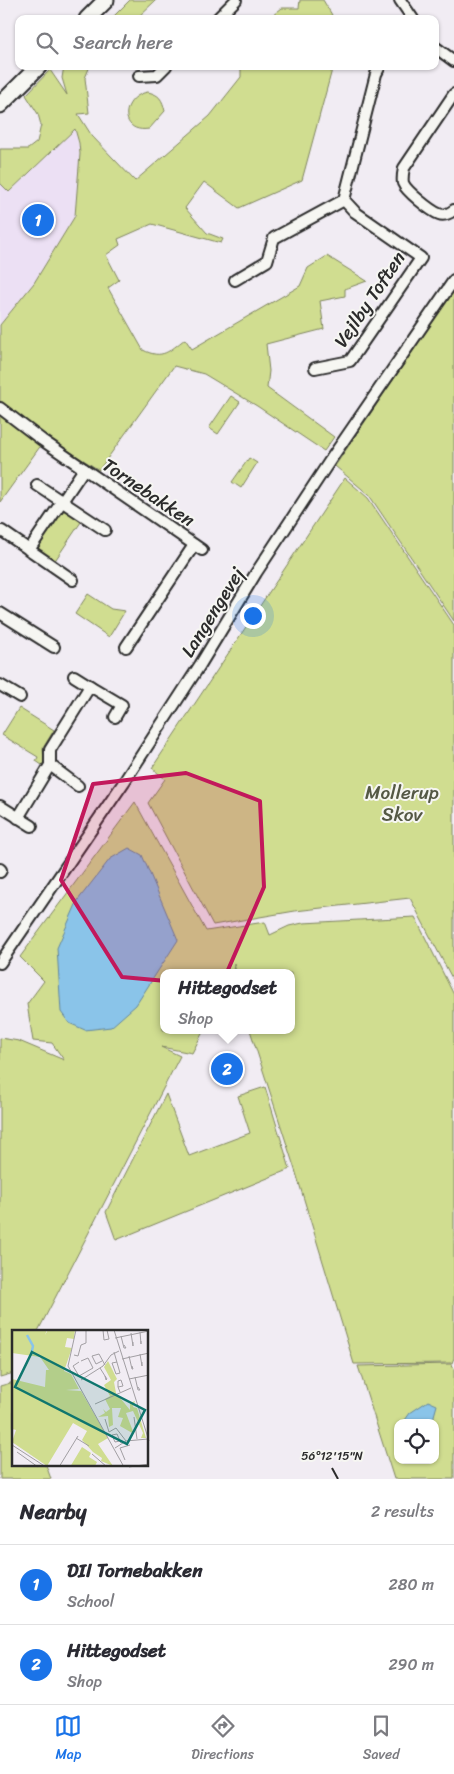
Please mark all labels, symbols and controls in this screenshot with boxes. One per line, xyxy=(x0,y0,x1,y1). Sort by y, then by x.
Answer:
search box xyxy=(15,15,439,70)
text: Search here xyxy=(73,26,173,59)
icon: search xyxy=(33,29,61,57)
pin: 1 xyxy=(22,201,54,239)
street label: Vejlby Toften xyxy=(325,244,414,354)
street label: Tornebakken xyxy=(95,449,202,536)
street label: Langengevej xyxy=(172,559,254,664)
your location xyxy=(240,603,266,629)
park label: Mollerup Skov xyxy=(365,776,439,831)
popup xyxy=(160,969,295,1034)
text: Hittegodset xyxy=(178,971,277,1004)
text: Shop xyxy=(178,1004,213,1033)
pin: 2 xyxy=(211,1050,243,1088)
inset map xyxy=(12,1330,149,1466)
map controls xyxy=(394,1419,439,1464)
button: locate xyxy=(394,1419,439,1464)
text: 56°12'15"N xyxy=(301,1445,363,1467)
text: Nearby xyxy=(20,1493,86,1531)
text: 2 results xyxy=(371,1497,434,1526)
text: DII Tornebakken xyxy=(67,1554,202,1587)
text: 1 xyxy=(33,1570,39,1599)
text: 280 m xyxy=(389,1570,434,1599)
text: School xyxy=(67,1587,114,1616)
text: Hittegodset xyxy=(67,1634,166,1667)
text: 2 xyxy=(31,1650,41,1679)
text: 290 m xyxy=(388,1650,434,1679)
text: Shop xyxy=(67,1667,102,1696)
tab: Map xyxy=(54,1712,82,1767)
tab: Directions xyxy=(191,1712,254,1767)
tab: Saved xyxy=(363,1712,400,1767)

